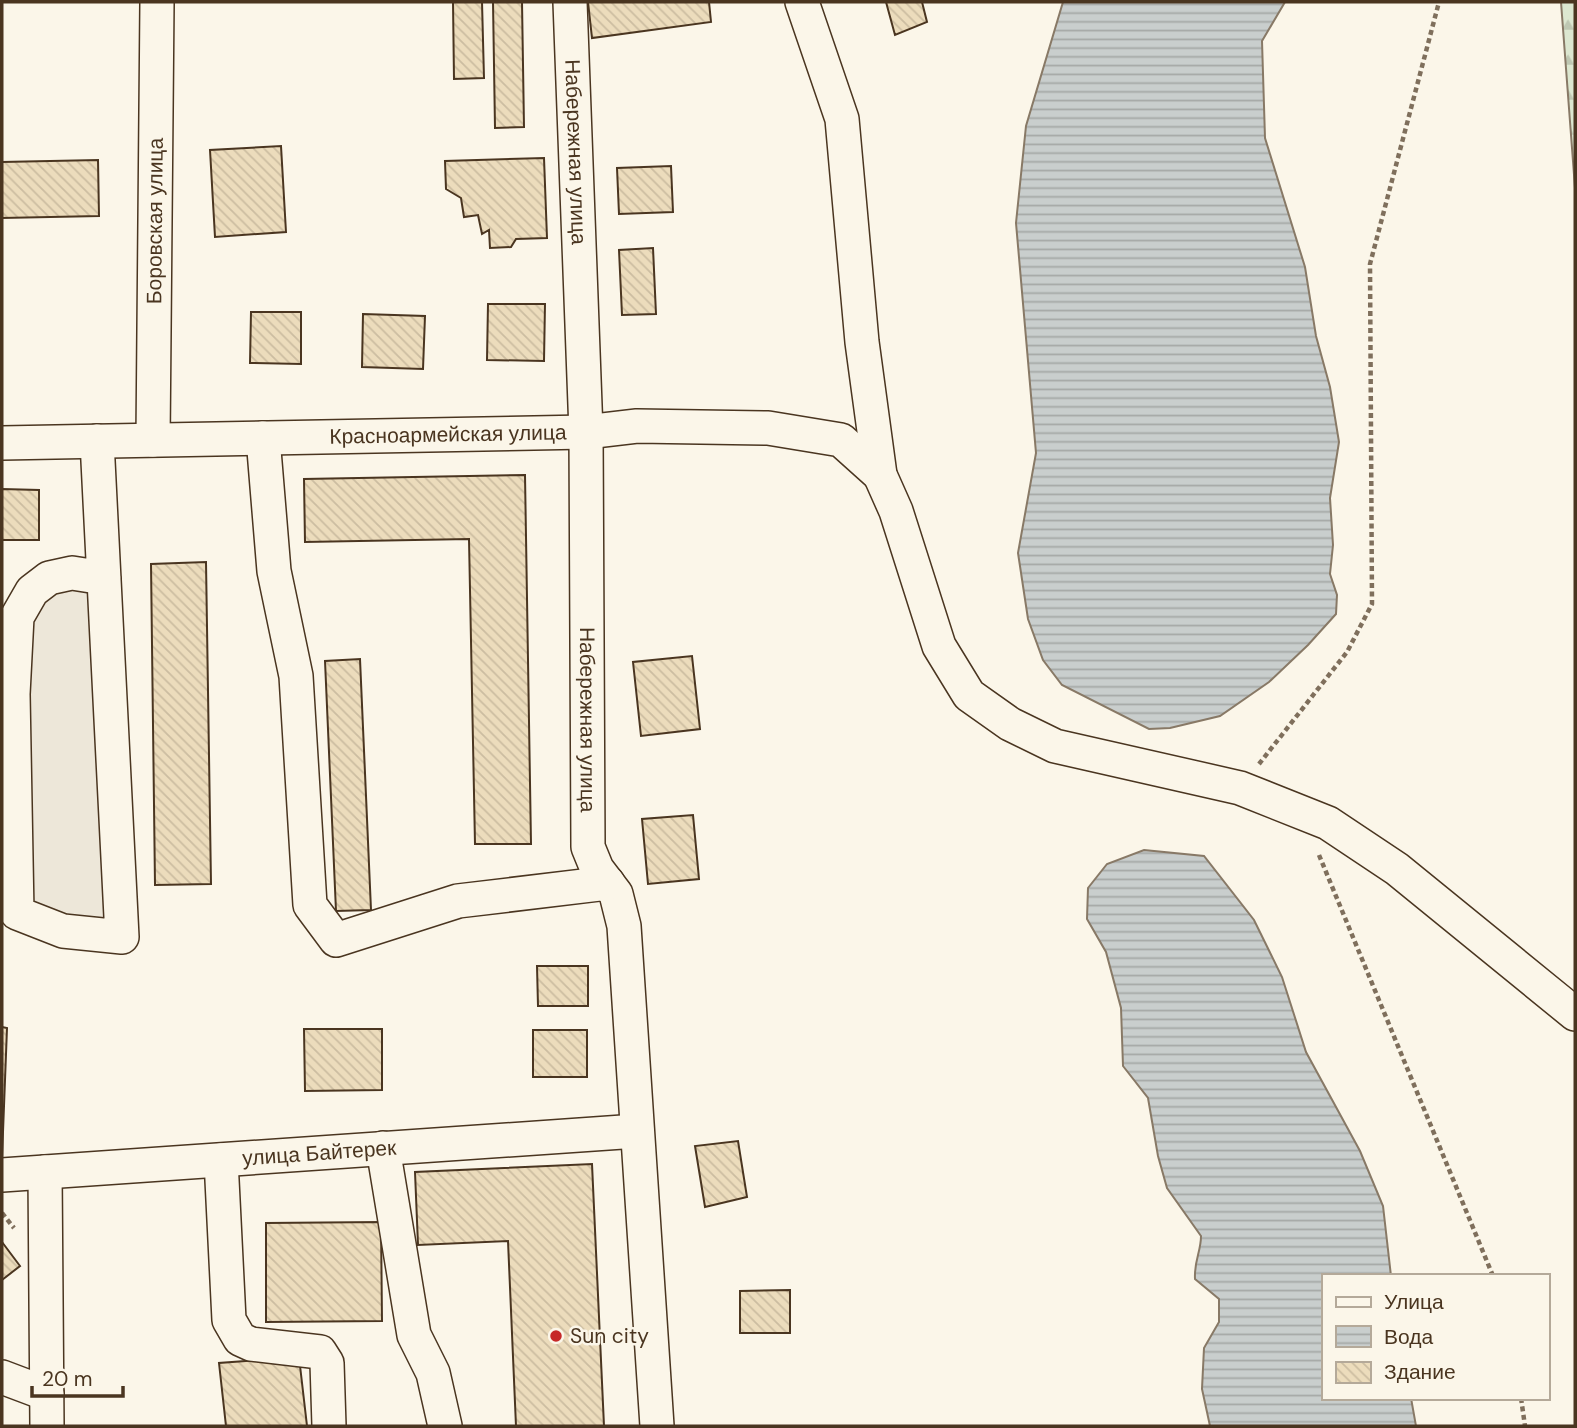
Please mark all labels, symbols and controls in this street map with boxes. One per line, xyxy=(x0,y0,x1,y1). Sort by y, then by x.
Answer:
street label: Набережная улица xyxy=(558,59,593,245)
street label: Боровская улица xyxy=(140,137,170,304)
street label: Красноармейская улица xyxy=(329,418,567,451)
street label: Набережная улица xyxy=(573,627,602,813)
street label: улица Байтерек xyxy=(241,1134,398,1172)
legend xyxy=(1322,1274,1549,1400)
text: Улица xyxy=(1384,1288,1444,1316)
place label: Sun city xyxy=(570,1322,649,1350)
text: Вода xyxy=(1384,1323,1433,1351)
marker: Sun city xyxy=(548,1328,564,1344)
scale bar xyxy=(32,1354,122,1398)
text: Здание xyxy=(1384,1358,1456,1386)
text: 20 m xyxy=(42,1365,93,1393)

